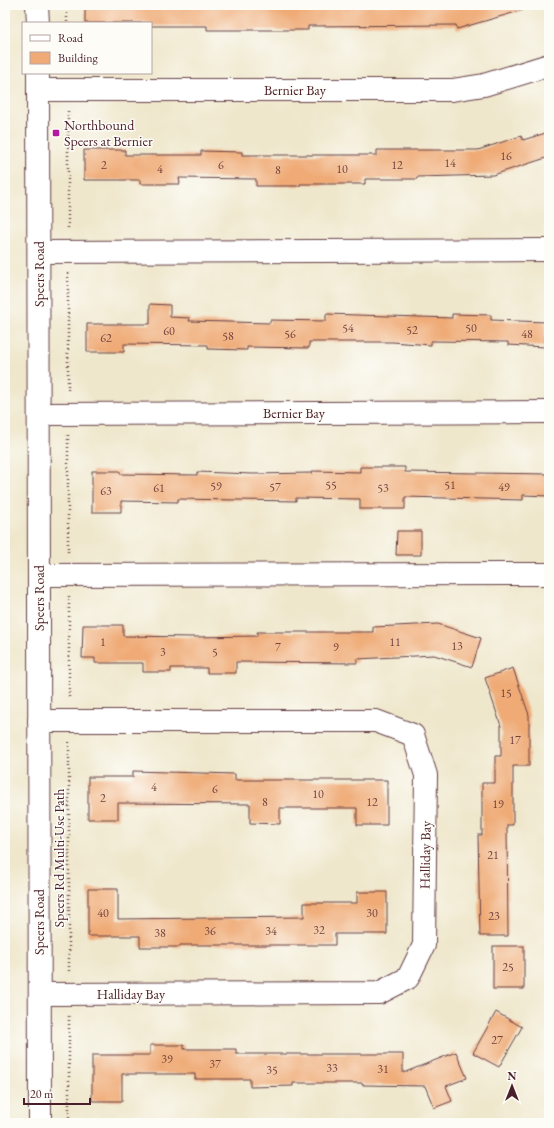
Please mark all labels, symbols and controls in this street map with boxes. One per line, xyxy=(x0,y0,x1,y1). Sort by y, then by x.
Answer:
legend xyxy=(22,22,152,74)
text: Road xyxy=(58,30,84,46)
text: Building xyxy=(58,50,99,66)
street label: Bernier Bay xyxy=(264,81,327,99)
place label: Northbound Speers at Bernier xyxy=(64,116,153,150)
marker: Northbound Speers at Bernier xyxy=(51,128,61,138)
house number: 16 xyxy=(500,148,512,164)
house number: 14 xyxy=(444,155,456,171)
house number: 2 xyxy=(101,157,107,173)
house number: 6 xyxy=(218,157,224,173)
house number: 12 xyxy=(391,157,403,173)
house number: 4 xyxy=(157,161,163,177)
house number: 10 xyxy=(336,161,348,177)
house number: 8 xyxy=(275,162,281,178)
street label: Speers Road xyxy=(30,240,48,307)
house number: 54 xyxy=(342,320,354,336)
house number: 50 xyxy=(465,320,477,336)
house number: 52 xyxy=(406,322,418,338)
house number: 60 xyxy=(163,323,175,339)
house number: 56 xyxy=(284,326,296,342)
house number: 48 xyxy=(521,326,533,342)
house number: 58 xyxy=(222,328,234,344)
house number: 62 xyxy=(100,330,112,346)
street label: Bernier Bay xyxy=(263,404,326,422)
house number: 55 xyxy=(325,477,337,493)
house number: 51 xyxy=(444,477,456,493)
house number: 59 xyxy=(210,478,222,494)
house number: 57 xyxy=(269,479,281,495)
house number: 49 xyxy=(498,479,510,495)
house number: 61 xyxy=(153,480,165,496)
house number: 53 xyxy=(377,480,389,496)
house number: 63 xyxy=(100,483,112,499)
street label: Speers Road xyxy=(30,564,48,631)
house number: 1 xyxy=(100,634,106,650)
house number: 11 xyxy=(389,634,401,650)
house number: 13 xyxy=(451,638,463,654)
house number: 7 xyxy=(275,639,281,655)
house number: 9 xyxy=(333,639,339,655)
house number: 3 xyxy=(160,644,166,660)
house number: 5 xyxy=(212,644,218,660)
house number: 15 xyxy=(500,685,512,701)
house number: 17 xyxy=(509,732,521,748)
house number: 4 xyxy=(151,779,157,795)
house number: 6 xyxy=(212,781,218,797)
house number: 10 xyxy=(312,786,324,802)
street label: Speers Rd Multi-Use Path xyxy=(50,789,68,927)
house number: 2 xyxy=(100,790,106,806)
house number: 8 xyxy=(262,794,268,810)
house number: 12 xyxy=(366,794,378,810)
house number: 19 xyxy=(492,796,504,812)
street label: Halliday Bay xyxy=(415,820,435,889)
house number: 21 xyxy=(487,847,499,863)
street label: Speers Road xyxy=(30,888,48,955)
house number: 40 xyxy=(97,905,109,921)
house number: 30 xyxy=(366,905,378,921)
house number: 23 xyxy=(488,908,500,924)
house number: 32 xyxy=(313,922,325,938)
house number: 36 xyxy=(204,923,216,939)
house number: 34 xyxy=(265,923,277,939)
house number: 38 xyxy=(154,925,166,941)
house number: 25 xyxy=(502,959,514,975)
street label: Halliday Bay xyxy=(97,985,166,1003)
house number: 27 xyxy=(491,1032,503,1048)
house number: 39 xyxy=(161,1051,173,1067)
house number: 37 xyxy=(209,1056,221,1072)
house number: 33 xyxy=(326,1060,338,1076)
house number: 31 xyxy=(377,1061,389,1077)
house number: 35 xyxy=(266,1062,278,1078)
north arrow xyxy=(492,1066,532,1106)
text: N xyxy=(508,1069,517,1083)
scale bar xyxy=(24,1080,90,1106)
text: 20 m xyxy=(30,1086,54,1102)

